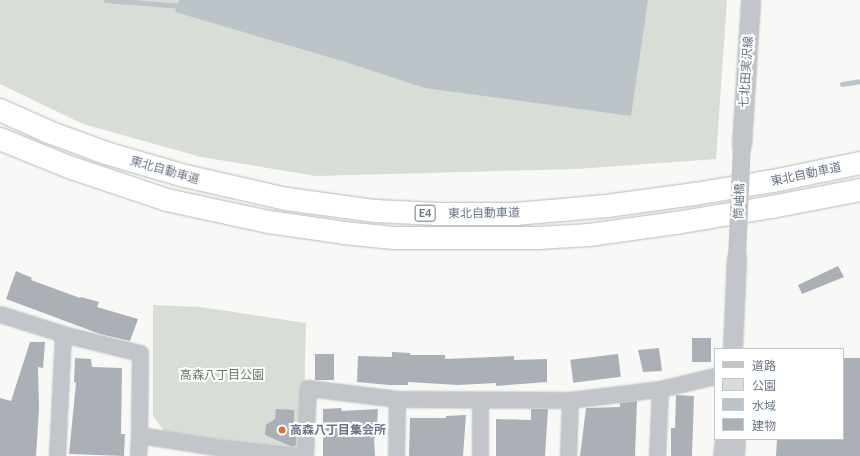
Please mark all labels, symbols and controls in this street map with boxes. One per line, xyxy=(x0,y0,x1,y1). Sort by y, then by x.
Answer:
street label: 七北田実沢線 xyxy=(736,36,756,108)
street label: 東北自動車道 xyxy=(128,153,202,187)
street label: 東北自動車道 xyxy=(769,159,843,189)
street label: 筒岫橋 xyxy=(731,183,747,219)
road number: E4 xyxy=(414,204,436,222)
street label: 東北自動車道 xyxy=(448,205,520,221)
legend xyxy=(714,348,844,440)
text: 道路 xyxy=(752,358,776,373)
park label: 高森八丁目公園 xyxy=(180,368,264,382)
text: 公園 xyxy=(752,378,776,393)
text: 水域 xyxy=(752,398,776,413)
text: 建物 xyxy=(752,418,776,433)
place label: 高森八丁目集会所 xyxy=(290,423,386,437)
marker: 高森八丁目集会所 xyxy=(277,425,287,435)

